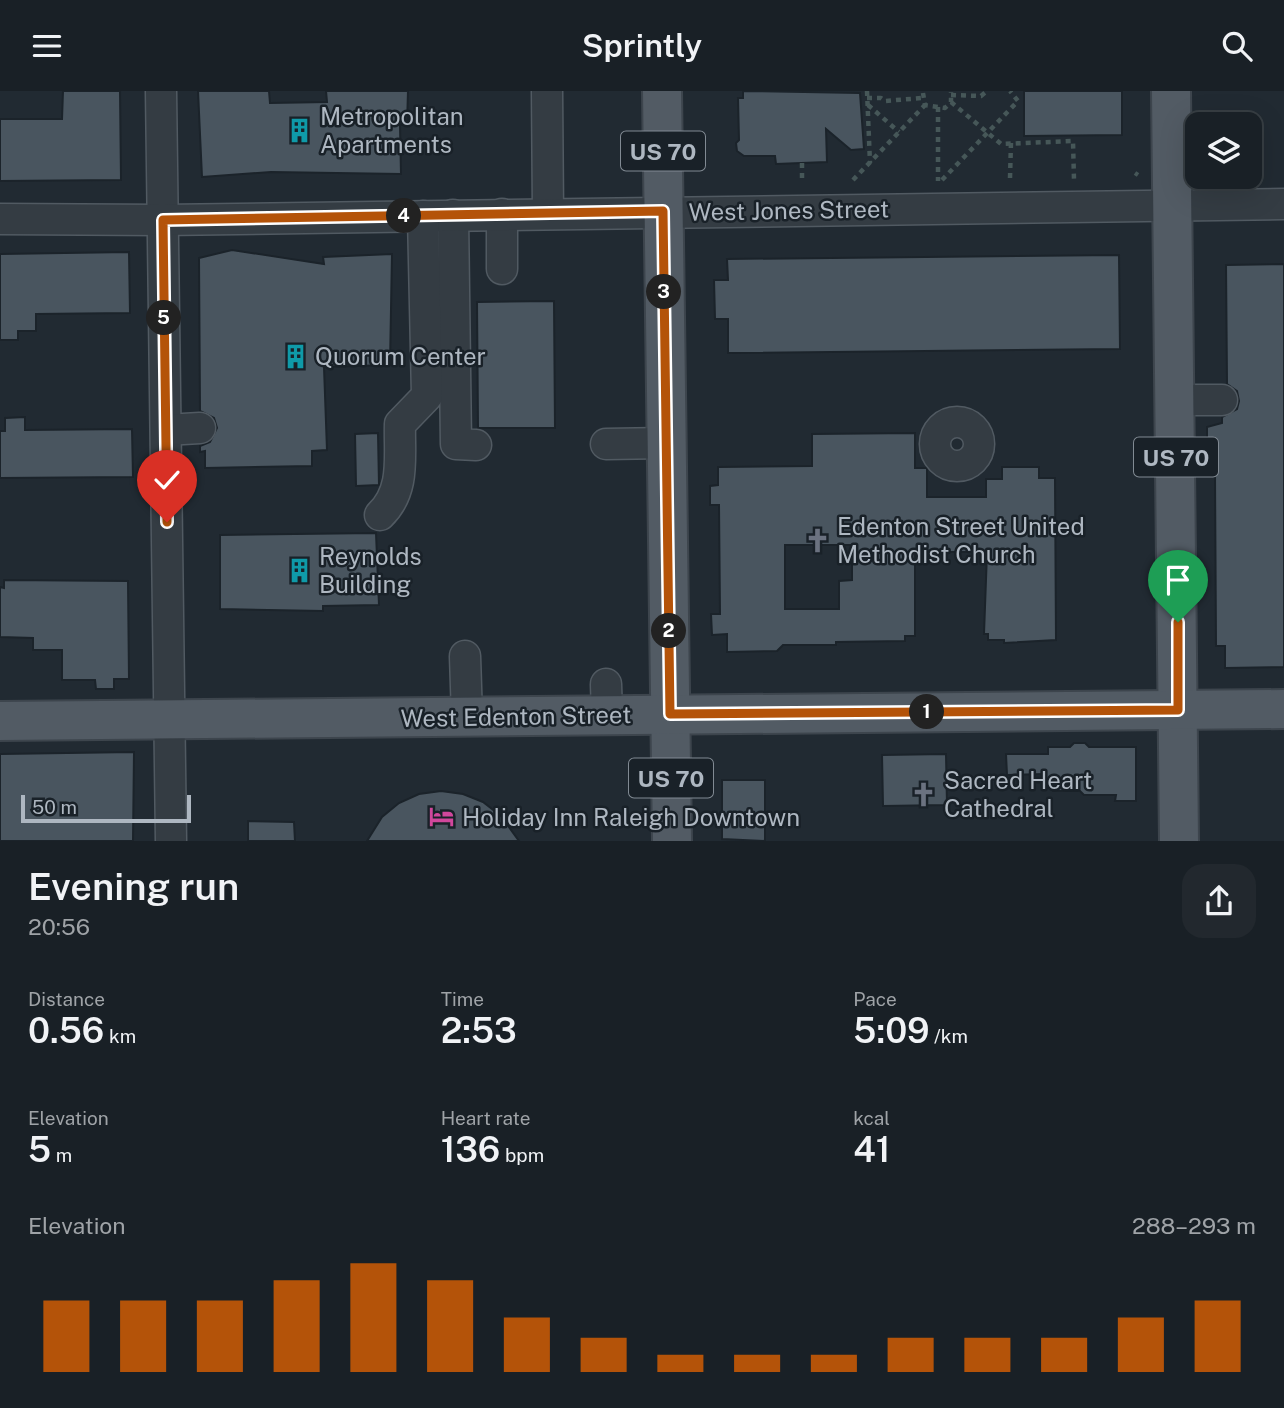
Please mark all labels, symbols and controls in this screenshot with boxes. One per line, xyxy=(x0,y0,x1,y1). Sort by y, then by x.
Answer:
icon: menu xyxy=(28,27,66,65)
text: Sprintly xyxy=(582,27,702,64)
icon: search xyxy=(1218,27,1256,65)
place label: Metropolitan Apartments xyxy=(320,102,464,158)
map controls xyxy=(1185,112,1262,189)
button: layers xyxy=(1185,112,1262,189)
building icon: Metropolitan Apartments xyxy=(286,116,314,144)
road number: US 70 xyxy=(621,131,705,171)
street label: West Jones Street xyxy=(688,194,890,226)
pin: 4 xyxy=(386,199,422,233)
text: 4 xyxy=(397,204,410,226)
pin: 3 xyxy=(646,275,682,309)
text: 3 xyxy=(657,280,670,302)
pin: 5 xyxy=(146,301,182,335)
text: 5 xyxy=(157,306,170,328)
building icon: Quorum Center xyxy=(281,342,309,370)
place label: Quorum Center xyxy=(315,342,486,370)
road number: US 70 xyxy=(1134,437,1218,477)
pin xyxy=(137,450,197,522)
icon: check xyxy=(148,461,186,499)
place label: Edenton Street United Methodist Church xyxy=(837,512,1085,568)
church icon: Edenton Street United Methodist Church xyxy=(803,526,831,554)
place label: Reynolds Building xyxy=(319,542,422,598)
pin xyxy=(1148,550,1208,622)
building icon: Reynolds Building xyxy=(285,556,313,584)
icon: arrive xyxy=(1159,561,1197,599)
pin: 2 xyxy=(652,613,686,649)
text: 2 xyxy=(662,619,675,641)
pin: 1 xyxy=(909,695,944,729)
street label: West Edenton Street xyxy=(400,700,632,732)
text: 1 xyxy=(922,700,931,722)
road number: US 70 xyxy=(629,758,713,797)
place label: Sacred Heart Cathedral xyxy=(944,766,1092,822)
church icon: Sacred Heart Cathedral xyxy=(910,780,938,808)
scale bar xyxy=(21,792,191,824)
text: 50 m xyxy=(32,796,77,818)
hotel icon: Holiday Inn Raleigh Downtown xyxy=(428,803,456,831)
place label: Holiday Inn Raleigh Downtown xyxy=(462,803,800,831)
text: Evening run xyxy=(28,864,239,909)
button: share xyxy=(1182,864,1256,938)
text: 20:56 xyxy=(28,913,90,940)
text: Distance xyxy=(28,988,105,1010)
text: Time xyxy=(441,988,484,1010)
text: Pace xyxy=(853,988,897,1010)
text: 0.56 xyxy=(28,1010,104,1051)
text: 2:53 xyxy=(441,1010,517,1051)
text: 5:09 xyxy=(853,1010,930,1051)
text: km xyxy=(104,1025,136,1047)
text: /km xyxy=(930,1025,968,1047)
text: Elevation xyxy=(28,1107,109,1129)
text: Heart rate xyxy=(441,1107,530,1129)
text: kcal xyxy=(853,1107,890,1129)
text: 5 xyxy=(28,1129,51,1170)
text: 136 xyxy=(441,1129,500,1170)
text: 41 xyxy=(853,1129,891,1170)
text: m xyxy=(51,1144,72,1166)
text: bpm xyxy=(500,1144,544,1166)
text: Elevation xyxy=(28,1212,126,1239)
text: 288–293 m xyxy=(1132,1212,1256,1239)

